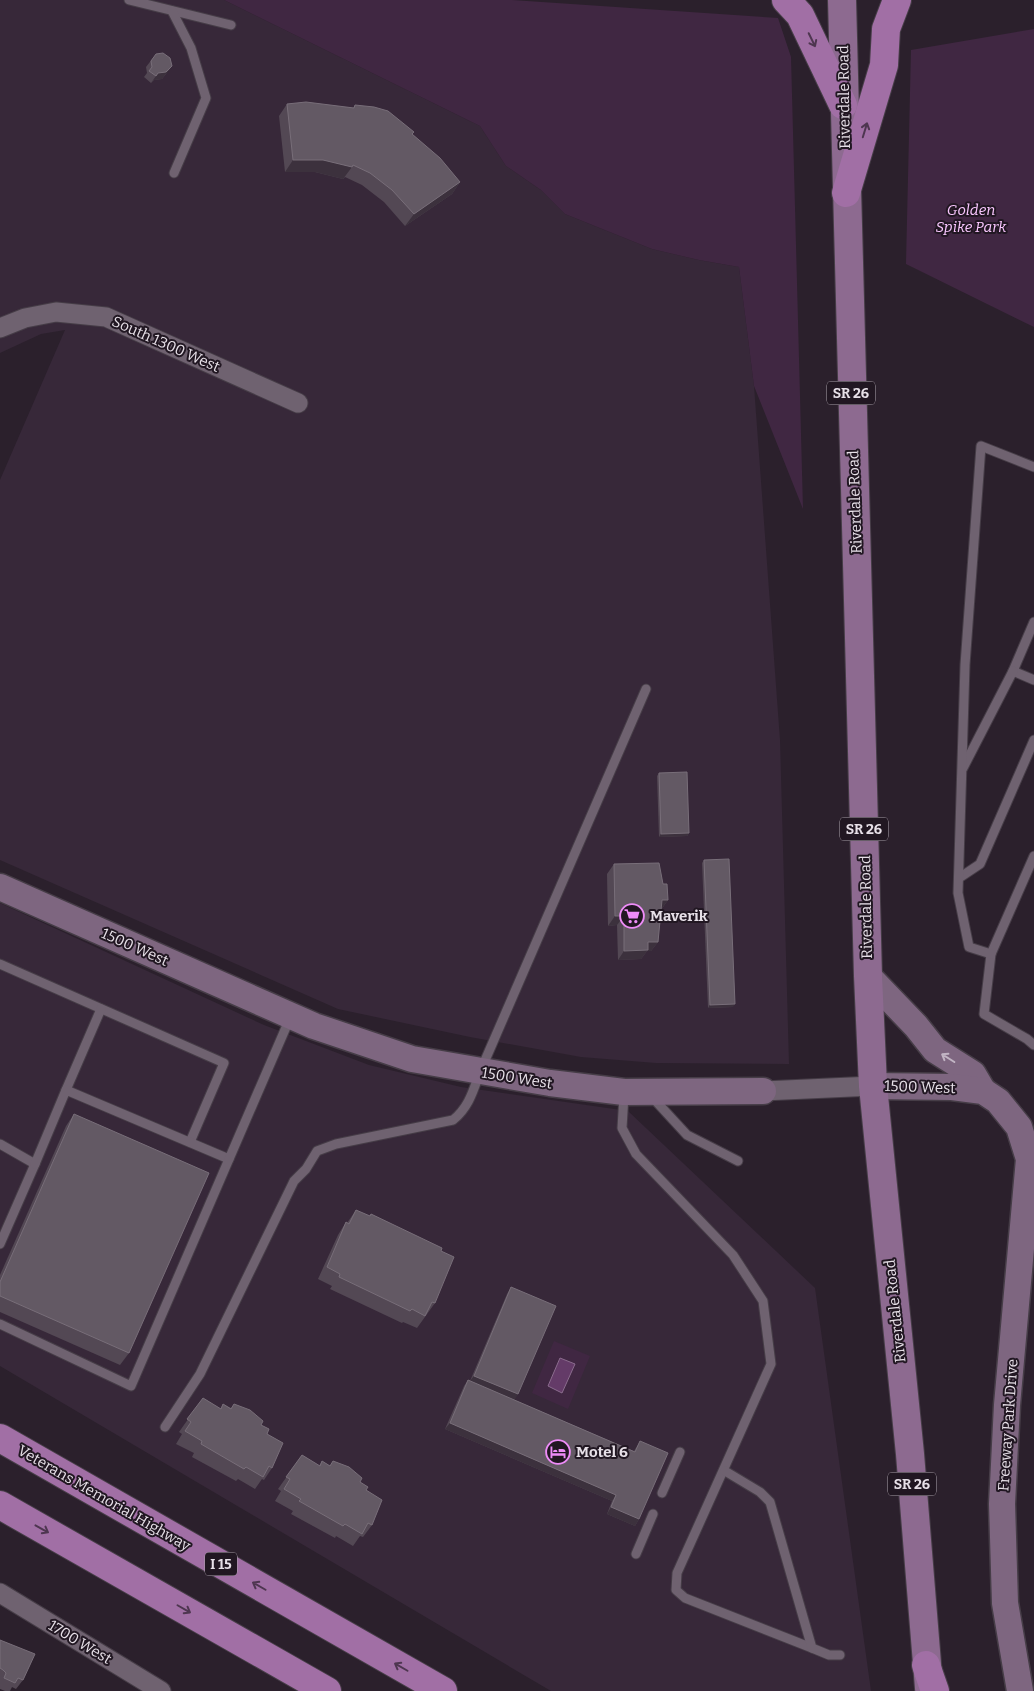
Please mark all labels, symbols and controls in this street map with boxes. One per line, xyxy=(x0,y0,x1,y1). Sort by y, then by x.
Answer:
one-way arrow xyxy=(808,32,818,47)
street label: Riverdale Road xyxy=(834,45,854,149)
one-way arrow xyxy=(860,122,870,138)
park label: Golden Spike Park xyxy=(936,201,1007,236)
street label: South 1300 West xyxy=(109,312,223,376)
road number: SR 26 xyxy=(827,382,875,404)
street label: Riverdale Road xyxy=(844,450,866,554)
road number: SR 26 xyxy=(840,818,888,841)
street label: Riverdale Road xyxy=(856,855,876,959)
supermarket icon: Maverik xyxy=(619,903,645,929)
place label: Maverik xyxy=(650,907,708,925)
street label: 1500 West xyxy=(99,924,172,970)
one-way arrow xyxy=(942,1053,956,1063)
street label: 1500 West xyxy=(480,1064,554,1093)
street label: 1500 West xyxy=(884,1077,957,1097)
street label: Riverdale Road xyxy=(881,1258,909,1363)
street label: Freeway Park Drive xyxy=(994,1358,1022,1492)
hotel icon: Motel 6 xyxy=(545,1439,571,1465)
street label: Veterans Memorial Highway xyxy=(14,1441,194,1555)
place label: Motel 6 xyxy=(576,1443,628,1461)
road number: SR 26 xyxy=(888,1472,936,1496)
one-way arrow xyxy=(35,1524,50,1534)
road number: I 15 xyxy=(205,1552,237,1576)
one-way arrow xyxy=(253,1581,267,1591)
one-way arrow xyxy=(176,1605,190,1615)
street label: 1700 West xyxy=(45,1616,115,1668)
one-way arrow xyxy=(394,1661,408,1671)

